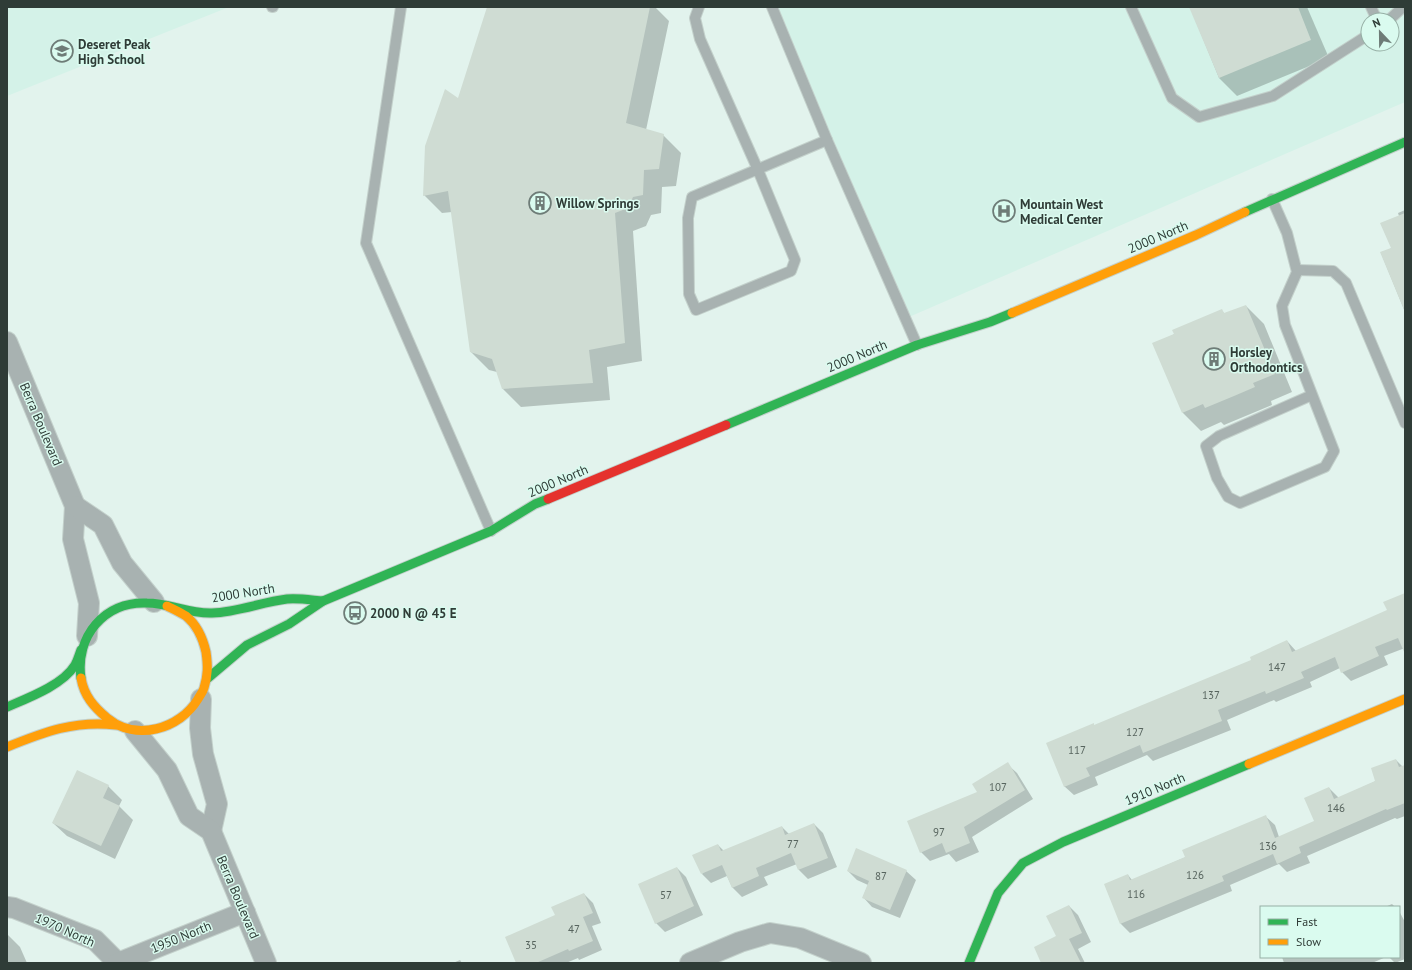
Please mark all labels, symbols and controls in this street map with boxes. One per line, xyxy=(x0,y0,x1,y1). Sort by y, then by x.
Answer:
north arrow xyxy=(1360,12,1400,52)
text: N xyxy=(1370,15,1382,31)
place label: Deseret Peak High School xyxy=(78,36,151,68)
school or university icon: Deseret Peak High School xyxy=(49,38,75,64)
building icon: Willow Springs xyxy=(527,190,553,216)
place label: Willow Springs xyxy=(556,195,640,212)
place label: Mountain West Medical Center xyxy=(1020,196,1104,228)
hospital icon: Mountain West Medical Center xyxy=(991,198,1017,224)
street label: 2000 North xyxy=(1125,217,1191,257)
street label: 2000 North xyxy=(824,336,890,376)
place label: Horsley Orthodontics xyxy=(1230,344,1303,376)
building icon: Horsley Orthodontics xyxy=(1201,346,1227,372)
street label: Berra Boulevard xyxy=(16,380,66,468)
street label: 2000 North xyxy=(525,461,591,501)
street label: 2000 North xyxy=(210,580,276,606)
bus stop icon: 2000 N @ 45 E xyxy=(342,600,368,626)
place label: 2000 N @ 45 E xyxy=(370,605,457,622)
house number: 147 xyxy=(1268,660,1286,674)
house number: 137 xyxy=(1202,688,1220,702)
house number: 127 xyxy=(1126,725,1144,739)
house number: 117 xyxy=(1068,743,1086,757)
street label: 1910 North xyxy=(1122,769,1188,809)
house number: 107 xyxy=(989,780,1007,794)
house number: 146 xyxy=(1327,801,1345,815)
house number: 97 xyxy=(933,825,945,839)
house number: 77 xyxy=(787,837,799,851)
house number: 136 xyxy=(1259,839,1277,853)
street label: Berra Boulevard xyxy=(213,853,263,941)
house number: 126 xyxy=(1186,868,1204,882)
house number: 87 xyxy=(875,869,887,883)
house number: 116 xyxy=(1127,887,1145,901)
house number: 57 xyxy=(660,888,672,902)
legend xyxy=(1260,906,1400,958)
street label: 1970 North xyxy=(32,909,98,951)
text: Fast xyxy=(1296,914,1317,929)
street label: 1950 North xyxy=(148,917,214,957)
house number: 47 xyxy=(568,922,580,936)
text: Slow xyxy=(1296,934,1321,949)
house number: 35 xyxy=(525,938,537,952)

